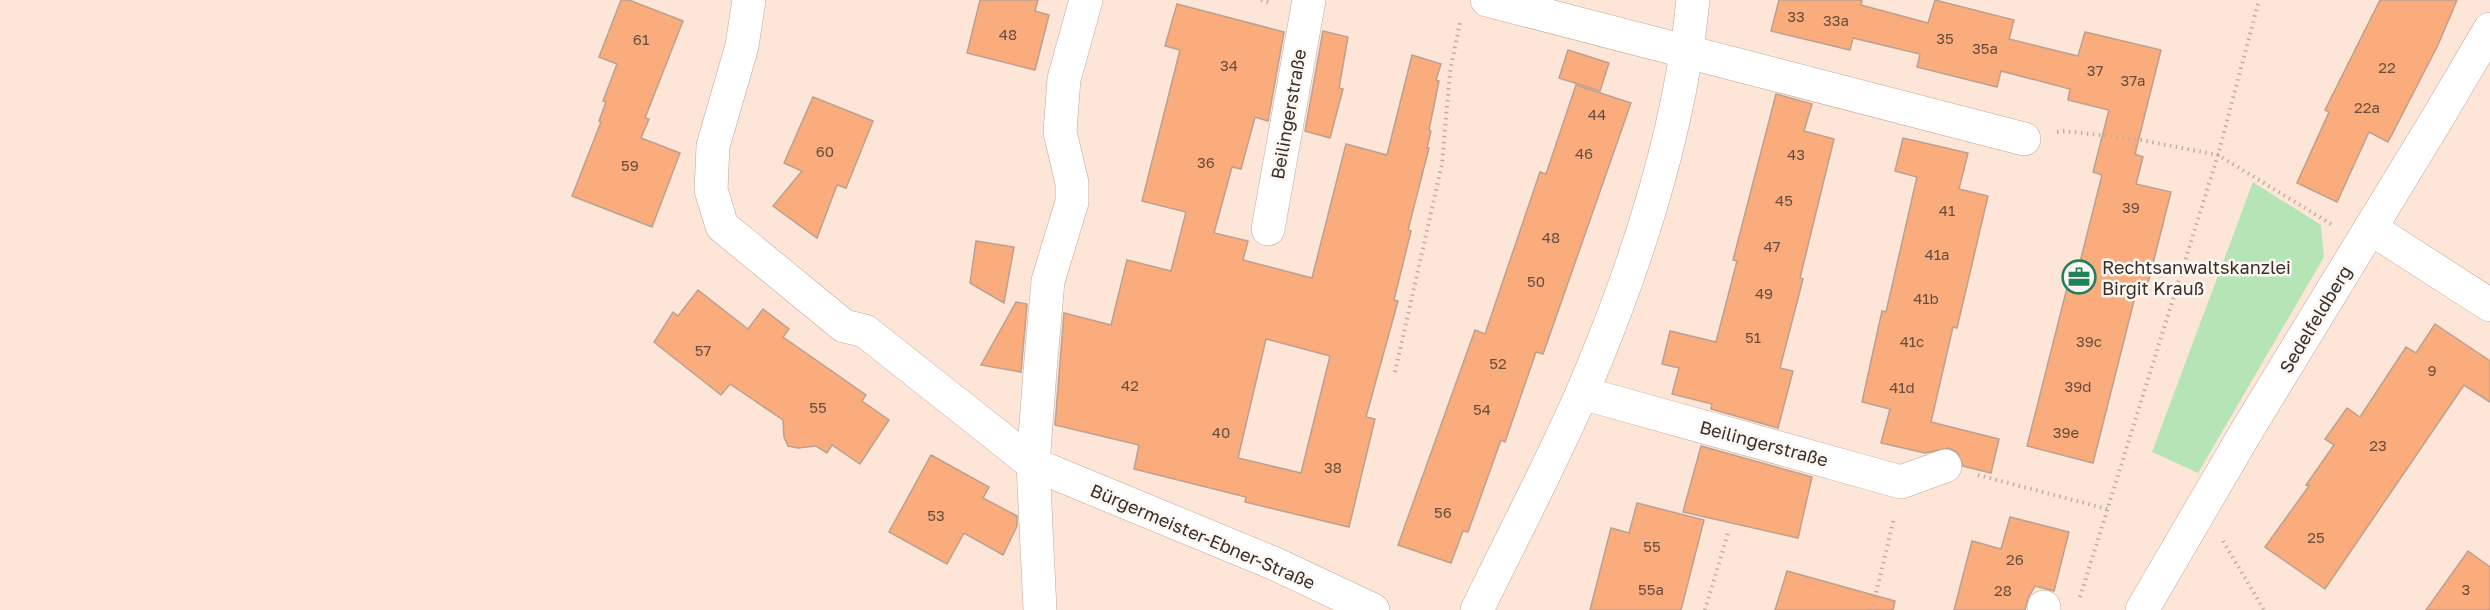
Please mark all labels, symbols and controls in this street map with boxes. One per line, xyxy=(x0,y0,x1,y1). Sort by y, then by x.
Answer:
house number: 33 xyxy=(1787,7,1805,25)
house number: 33a xyxy=(1823,11,1849,29)
house number: 48 xyxy=(999,25,1017,43)
house number: 35 xyxy=(1936,29,1954,47)
house number: 61 xyxy=(633,30,649,48)
house number: 35a xyxy=(1972,39,1998,57)
street label: Beilingerstraße xyxy=(1266,47,1310,181)
house number: 34 xyxy=(1220,56,1238,74)
house number: 22 xyxy=(2378,58,2396,76)
house number: 37 xyxy=(2087,61,2103,79)
house number: 37a xyxy=(2120,71,2146,89)
house number: 22a xyxy=(2354,98,2380,116)
house number: 44 xyxy=(1588,105,1606,123)
house number: 60 xyxy=(816,142,834,160)
house number: 46 xyxy=(1575,144,1593,162)
house number: 43 xyxy=(1787,145,1805,163)
house number: 36 xyxy=(1197,153,1215,171)
house number: 59 xyxy=(621,156,639,174)
house number: 45 xyxy=(1775,191,1793,209)
house number: 39 xyxy=(2122,198,2140,216)
house number: 41 xyxy=(1939,201,1955,219)
house number: 48 xyxy=(1542,228,1560,246)
house number: 47 xyxy=(1763,237,1781,255)
house number: 41a xyxy=(1925,245,1949,263)
place label: Rechtsanwaltskanzlei Birgit Krauß xyxy=(2102,256,2291,299)
office icon: Rechtsanwaltskanzlei Birgit Krauß xyxy=(2061,259,2097,295)
street label: Sedelfeldberg xyxy=(2274,261,2356,377)
house number: 50 xyxy=(1527,272,1545,290)
house number: 49 xyxy=(1755,284,1773,302)
house number: 41b xyxy=(1913,289,1939,307)
house number: 51 xyxy=(1745,328,1761,346)
house number: 41c xyxy=(1900,332,1924,350)
house number: 39c xyxy=(2076,332,2102,350)
house number: 57 xyxy=(695,341,711,359)
house number: 52 xyxy=(1489,354,1507,372)
house number: 9 xyxy=(2427,361,2437,379)
house number: 42 xyxy=(1121,376,1139,394)
house number: 39d xyxy=(2064,377,2092,395)
house number: 41d xyxy=(1889,378,1915,396)
house number: 55 xyxy=(809,398,827,416)
house number: 54 xyxy=(1473,400,1491,418)
street label: Beilingerstraße xyxy=(1697,415,1831,471)
house number: 40 xyxy=(1212,423,1230,441)
house number: 39e xyxy=(2053,423,2080,441)
house number: 23 xyxy=(2369,436,2387,454)
house number: 38 xyxy=(1324,458,1342,476)
street label: Bürgermeister-Ebner-Straße xyxy=(1087,479,1319,593)
house number: 56 xyxy=(1434,503,1452,521)
house number: 53 xyxy=(927,506,945,524)
house number: 25 xyxy=(2307,528,2325,546)
house number: 55 xyxy=(1643,537,1661,555)
house number: 26 xyxy=(2006,550,2024,568)
house number: 55a xyxy=(1638,580,1664,598)
house number: 3 xyxy=(2462,580,2470,598)
house number: 28 xyxy=(1994,581,2012,599)

